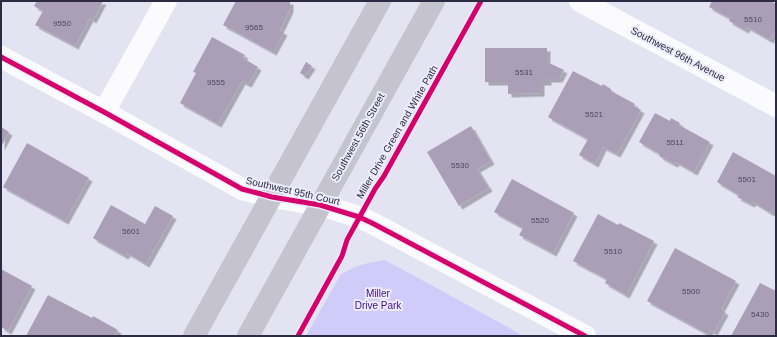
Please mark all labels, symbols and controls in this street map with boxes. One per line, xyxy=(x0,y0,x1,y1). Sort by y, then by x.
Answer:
house number: 5510 xyxy=(744,15,762,24)
house number: 9550 xyxy=(53,19,71,28)
house number: 9565 xyxy=(245,23,263,32)
street label: Southwest 96th Avenue xyxy=(629,25,727,84)
street label: Miller Drive Green and White Path xyxy=(354,64,440,200)
house number: 5531 xyxy=(515,68,533,77)
house number: 9555 xyxy=(207,78,225,87)
street label: Southwest 56th Street xyxy=(329,91,387,183)
house number: 5521 xyxy=(585,110,603,119)
house number: 5511 xyxy=(666,138,684,147)
house number: 5530 xyxy=(451,161,469,170)
street label: Southwest 95th Court xyxy=(245,175,341,207)
house number: 5501 xyxy=(738,175,756,184)
house number: 5520 xyxy=(531,216,549,225)
house number: 5601 xyxy=(122,227,140,236)
house number: 5510 xyxy=(604,247,622,256)
house number: 5500 xyxy=(682,287,700,296)
park label: Miller Drive Park xyxy=(355,288,402,311)
house number: 5430 xyxy=(751,310,769,319)

